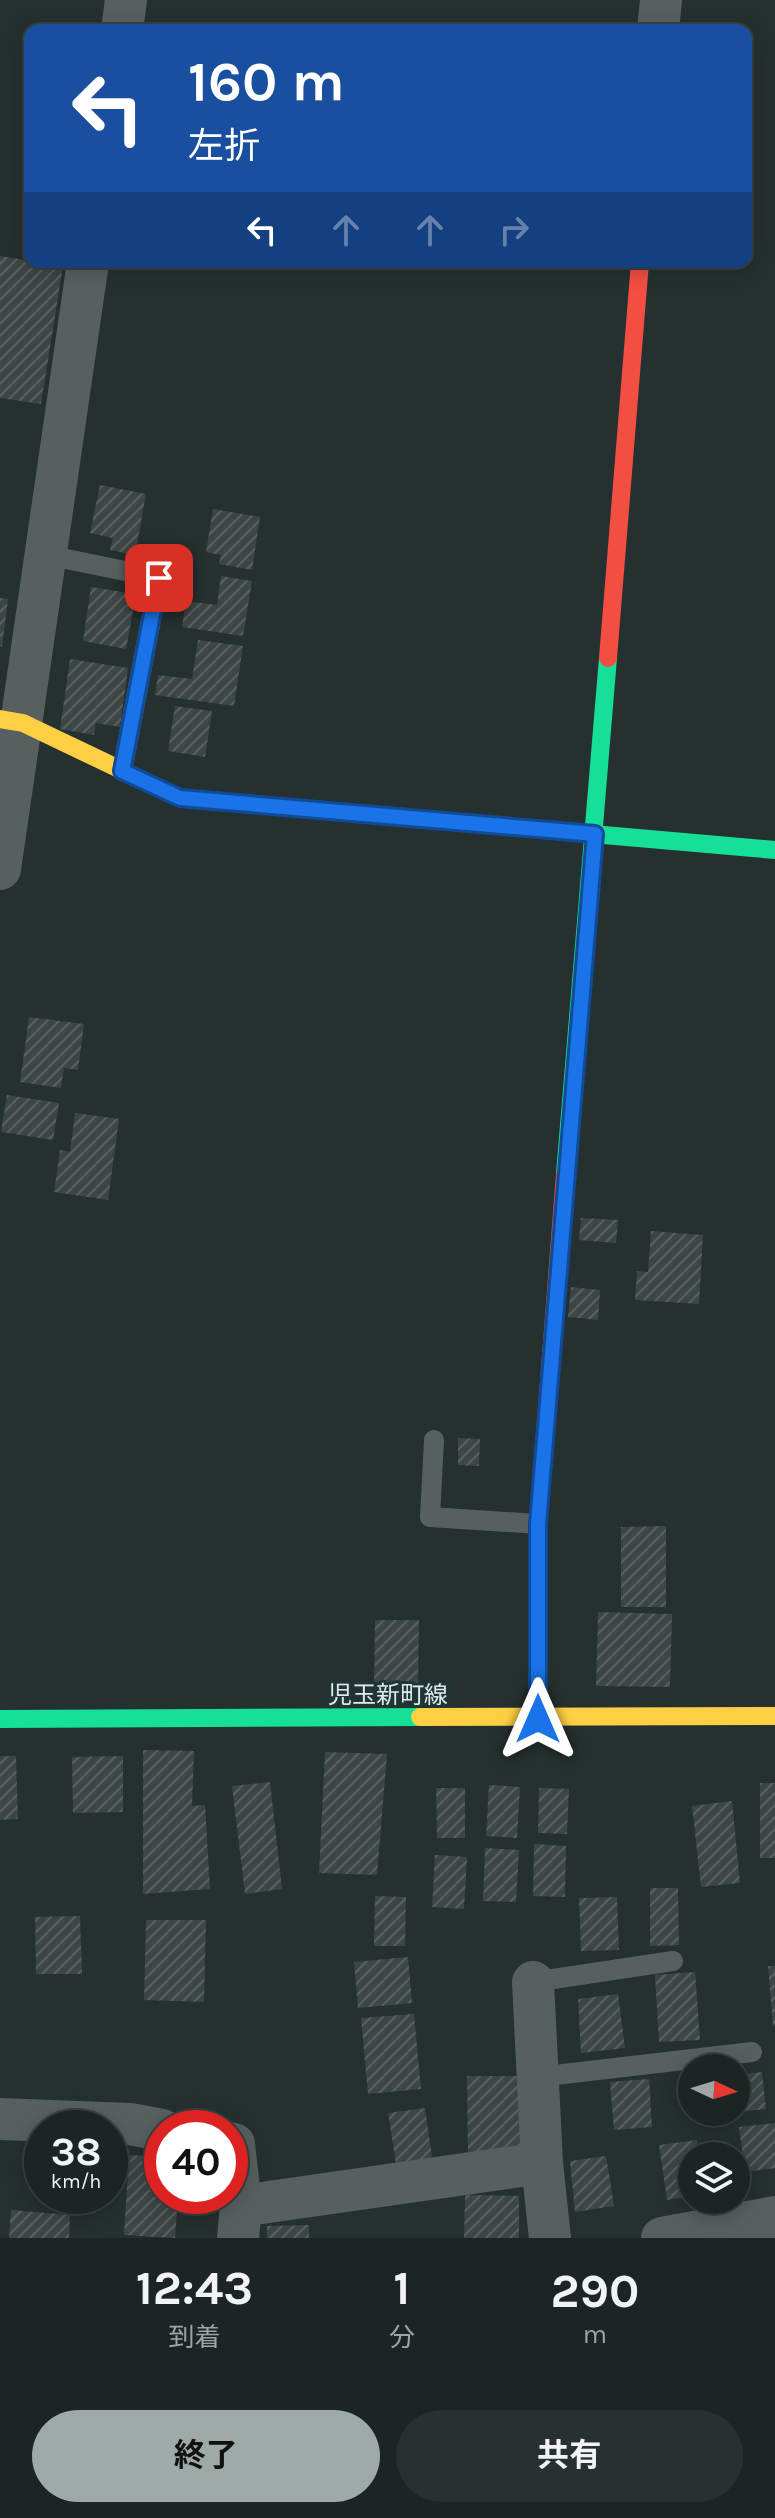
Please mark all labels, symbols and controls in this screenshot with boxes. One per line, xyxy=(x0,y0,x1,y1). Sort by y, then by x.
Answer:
text: 160 m xyxy=(188,49,345,114)
icon: left xyxy=(56,56,160,160)
text: 左折 xyxy=(188,125,260,167)
icon: left xyxy=(240,208,284,252)
icon: ahead xyxy=(324,208,368,252)
icon: ahead xyxy=(408,208,452,252)
icon: right xyxy=(492,208,536,252)
pin xyxy=(125,544,193,612)
icon: arrive xyxy=(137,556,181,600)
position arrow xyxy=(496,1677,580,1761)
street label: 児玉新町線 xyxy=(328,1681,448,1709)
north arrow xyxy=(678,2054,750,2126)
map controls xyxy=(678,2054,750,2214)
speed limit sign: 40 xyxy=(144,2110,248,2214)
text: 38 xyxy=(51,2128,101,2175)
button: layers xyxy=(678,2142,750,2214)
text: km/h xyxy=(51,2170,101,2193)
text: 12:43 xyxy=(136,2260,253,2316)
text: 1 xyxy=(393,2260,410,2316)
text: 290 xyxy=(551,2263,639,2319)
text: m xyxy=(583,2319,607,2350)
text: 到着 xyxy=(168,2322,220,2353)
text: 分 xyxy=(389,2322,415,2353)
button: 終了 xyxy=(32,2410,380,2502)
button: 共有 xyxy=(396,2410,743,2502)

